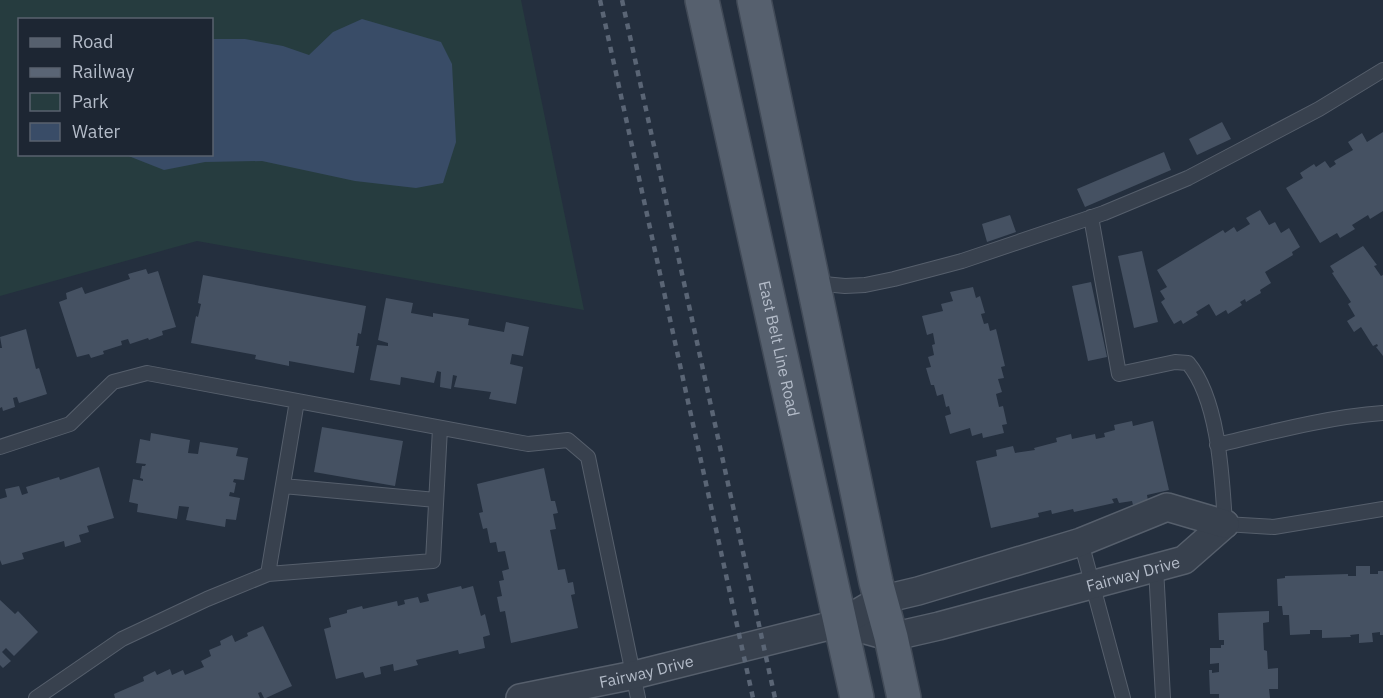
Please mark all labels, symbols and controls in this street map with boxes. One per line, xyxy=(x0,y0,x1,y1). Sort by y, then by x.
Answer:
legend xyxy=(18,18,213,156)
text: Road xyxy=(72,30,113,53)
text: Railway xyxy=(72,60,134,83)
text: Park xyxy=(72,90,109,113)
text: Water xyxy=(72,120,121,143)
street label: East Belt Line Road xyxy=(755,279,804,418)
street label: Fairway Drive xyxy=(1084,552,1182,596)
street label: Fairway Drive xyxy=(597,650,696,692)

